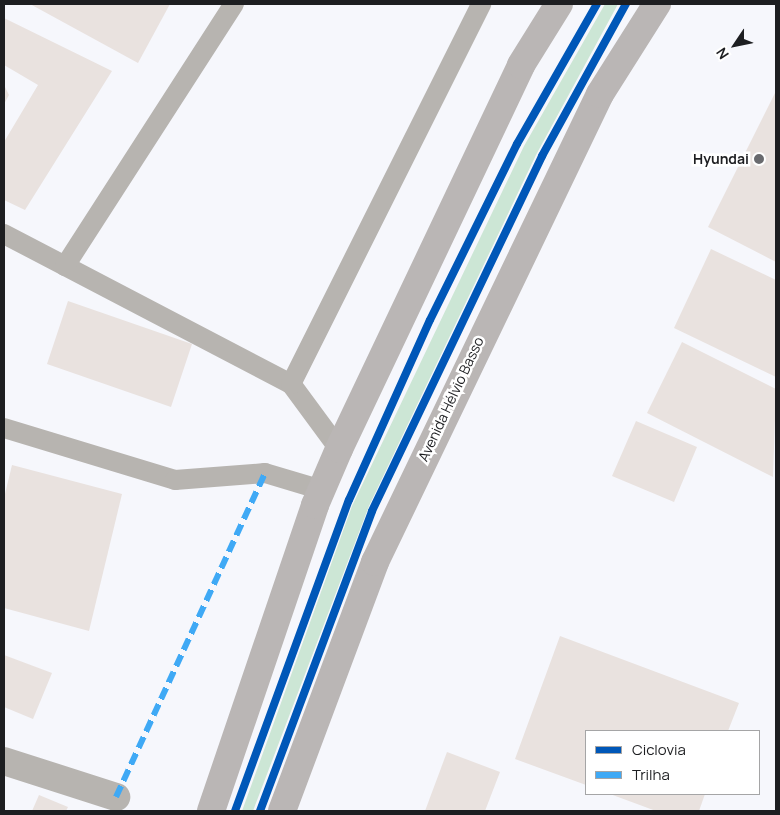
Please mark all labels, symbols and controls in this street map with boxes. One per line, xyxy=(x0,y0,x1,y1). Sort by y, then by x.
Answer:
north arrow xyxy=(710,20,760,70)
text: N xyxy=(711,44,733,63)
place label: Hyundai xyxy=(693,151,749,167)
marker: Hyundai xyxy=(753,153,765,165)
street label: Avenida Hélvio Basso xyxy=(415,334,487,464)
legend xyxy=(585,730,760,795)
text: Ciclovia xyxy=(632,739,686,760)
text: Trilha xyxy=(632,764,670,785)

